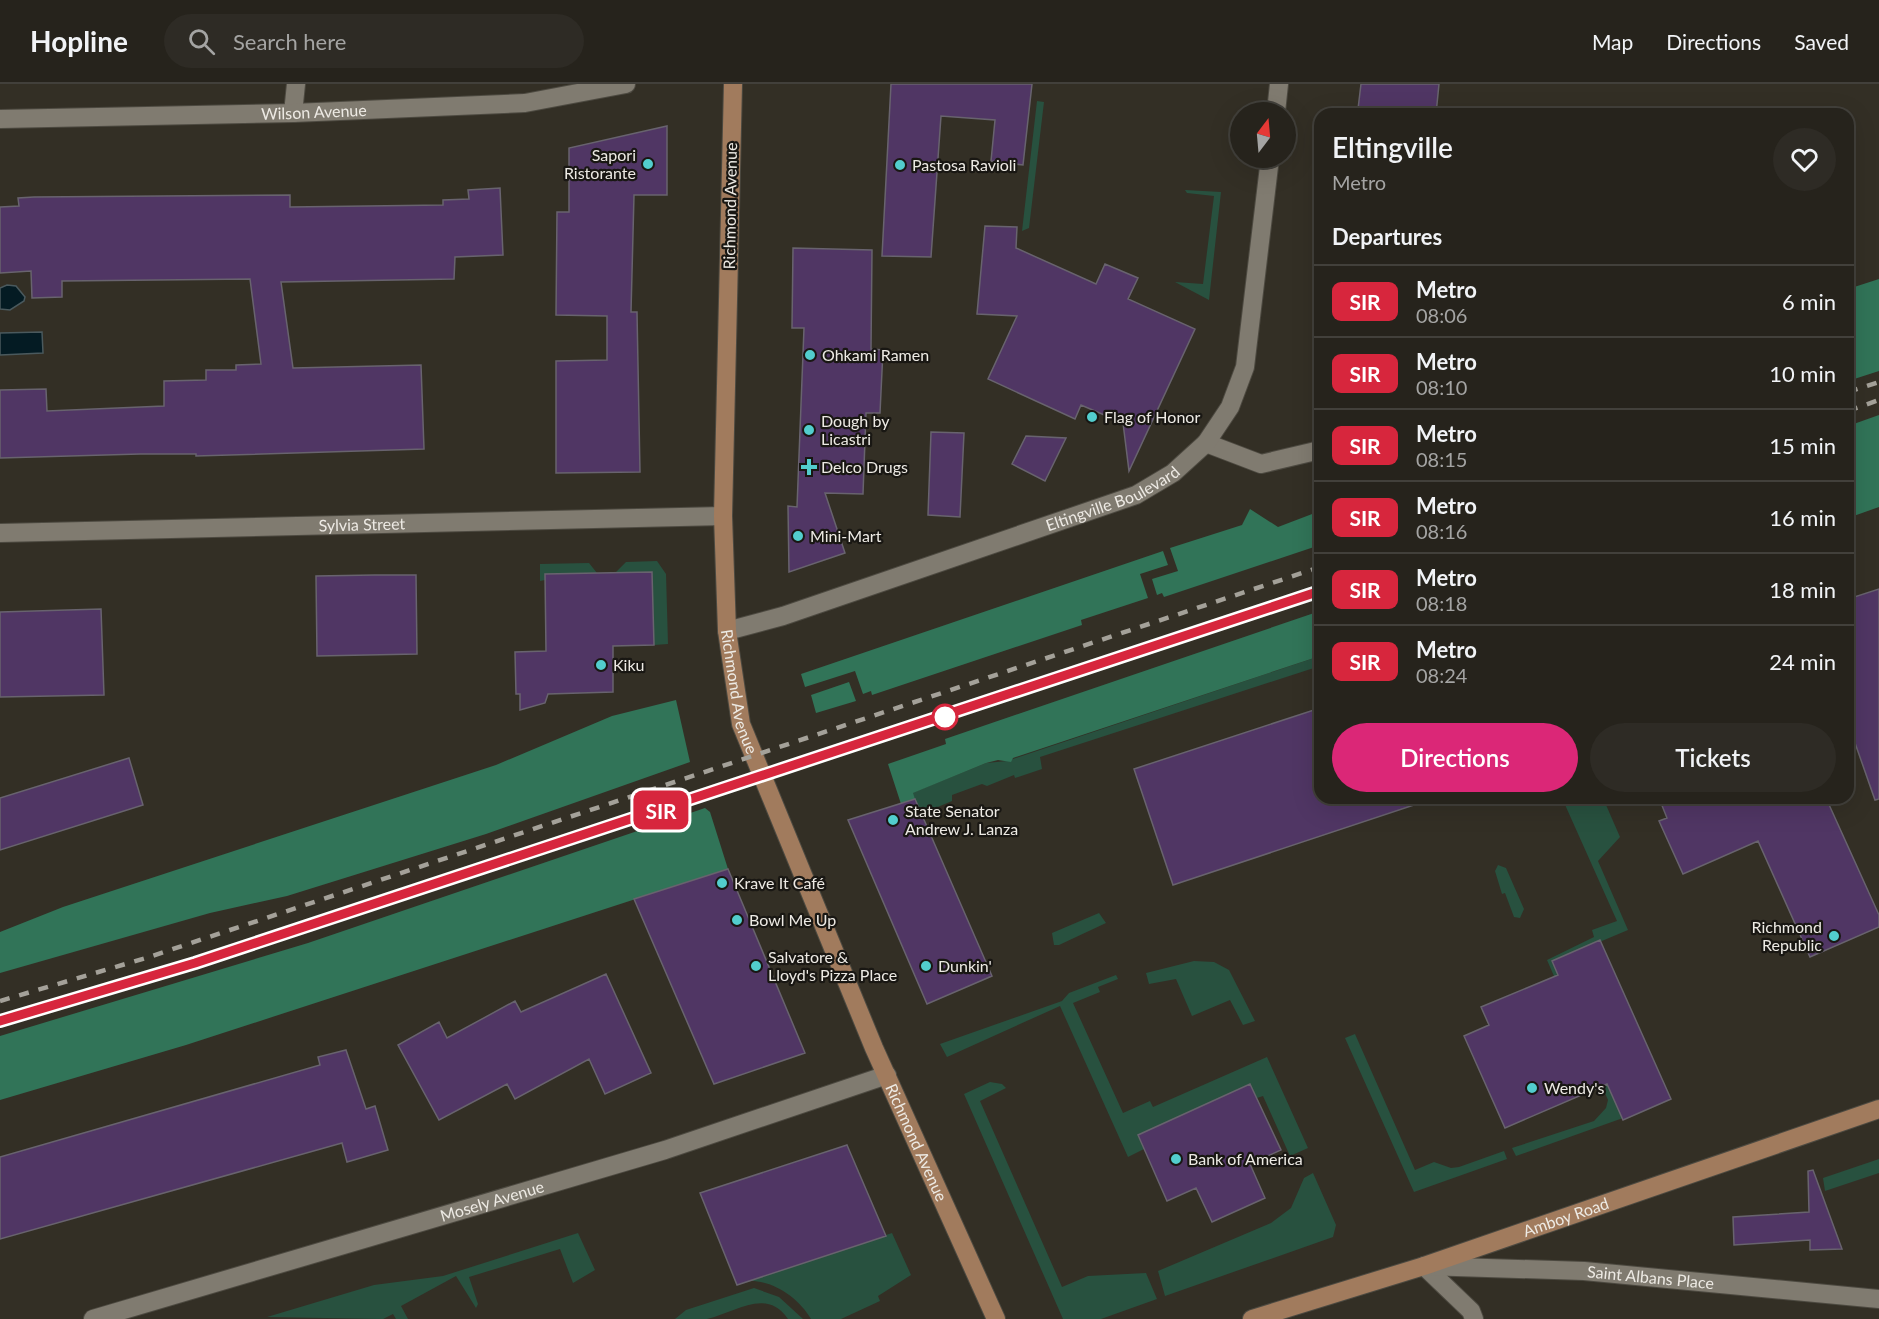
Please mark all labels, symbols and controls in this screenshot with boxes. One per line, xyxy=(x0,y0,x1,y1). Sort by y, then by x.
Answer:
search box xyxy=(164,14,584,68)
text: Hopline xyxy=(30,24,128,58)
icon: search xyxy=(185,25,218,58)
text: Search here xyxy=(233,28,346,55)
text: Map xyxy=(1592,29,1633,54)
text: Directions xyxy=(1666,29,1761,54)
text: Saved xyxy=(1794,29,1849,54)
street label: Wilson Avenue xyxy=(261,100,367,123)
north arrow xyxy=(1230,102,1296,168)
map controls xyxy=(1230,102,1296,168)
button: heart xyxy=(1773,128,1836,191)
text: Eltingville xyxy=(1332,130,1453,164)
street label: Richmond Avenue xyxy=(719,142,740,270)
place label: Sapori Ristorante xyxy=(564,145,636,182)
place label: Pastosa Ravioli xyxy=(912,155,1016,174)
marker: Sapori Ristorante xyxy=(641,157,655,171)
marker: Pastosa Ravioli xyxy=(893,158,907,172)
text: Metro xyxy=(1332,170,1386,194)
text: Departures xyxy=(1332,223,1442,250)
text: Metro xyxy=(1416,276,1477,303)
text: 6 min xyxy=(1782,288,1836,315)
text: SIR xyxy=(1349,289,1381,314)
text: 08:06 xyxy=(1416,303,1467,327)
place label: Ohkami Ramen xyxy=(822,345,929,364)
marker: Ohkami Ramen xyxy=(803,348,817,362)
text: Metro xyxy=(1416,348,1477,375)
text: 10 min xyxy=(1769,360,1836,387)
text: SIR xyxy=(1349,361,1381,386)
text: 08:10 xyxy=(1416,375,1467,399)
place label: Flag of Honor xyxy=(1104,407,1200,426)
marker: Flag of Honor xyxy=(1085,410,1099,424)
place label: Dough by Licastri xyxy=(821,411,890,448)
text: Metro xyxy=(1416,420,1477,447)
marker: Dough by Licastri xyxy=(802,423,816,437)
text: 15 min xyxy=(1769,432,1836,459)
text: SIR xyxy=(1349,433,1381,458)
text: 08:15 xyxy=(1416,447,1467,471)
place label: Delco Drugs xyxy=(821,457,908,476)
marker: Delco Drugs xyxy=(802,460,816,474)
street label: Eltingville Boulevard xyxy=(1043,462,1183,534)
text: Metro xyxy=(1416,492,1477,519)
text: 16 min xyxy=(1769,504,1836,531)
text: SIR xyxy=(1349,505,1381,530)
street label: Sylvia Street xyxy=(318,513,406,535)
text: 08:16 xyxy=(1416,519,1467,543)
place label: Mini-Mart xyxy=(810,526,882,545)
marker: Mini-Mart xyxy=(791,529,805,543)
text: Metro xyxy=(1416,564,1477,591)
text: 18 min xyxy=(1769,576,1836,603)
text: SIR xyxy=(1349,577,1381,602)
text: 08:18 xyxy=(1416,591,1467,615)
street label: Richmond Avenue xyxy=(718,628,762,756)
text: Metro xyxy=(1416,636,1477,663)
text: 24 min xyxy=(1769,648,1836,675)
text: SIR xyxy=(1349,649,1381,674)
place label: Kiku xyxy=(613,655,645,674)
marker: Kiku xyxy=(594,658,608,672)
text: 08:24 xyxy=(1416,663,1467,687)
unlabelled marker xyxy=(932,704,958,730)
button: Directions xyxy=(1332,723,1578,792)
button: Tickets xyxy=(1590,723,1836,792)
line badge: SIR xyxy=(626,790,696,830)
text: SIR xyxy=(645,798,677,823)
place label: State Senator Andrew J. Lanza xyxy=(905,801,1018,838)
marker: State Senator Andrew J. Lanza xyxy=(886,813,900,827)
place label: Krave It Café xyxy=(734,873,825,892)
marker: Krave It Café xyxy=(715,876,729,890)
place label: Bowl Me Up xyxy=(749,910,836,929)
marker: Bowl Me Up xyxy=(730,913,744,927)
place label: Richmond Republic xyxy=(1752,917,1822,954)
marker: Richmond Republic xyxy=(1827,929,1841,943)
place label: Salvatore & Lloyd's Pizza Place xyxy=(768,947,897,984)
place label: Dunkin' xyxy=(938,956,992,975)
marker: Salvatore & Lloyd's Pizza Place xyxy=(749,959,763,973)
marker: Dunkin' xyxy=(919,959,933,973)
place label: Wendy's xyxy=(1544,1078,1604,1097)
street label: Richmond Avenue xyxy=(882,1080,952,1204)
marker: Wendy's xyxy=(1525,1081,1539,1095)
place label: Bank of America xyxy=(1188,1149,1303,1168)
marker: Bank of America xyxy=(1169,1152,1183,1166)
street label: Mosely Avenue xyxy=(438,1176,546,1225)
street label: Amboy Road xyxy=(1520,1193,1611,1240)
street label: Saint Albans Place xyxy=(1586,1261,1715,1292)

